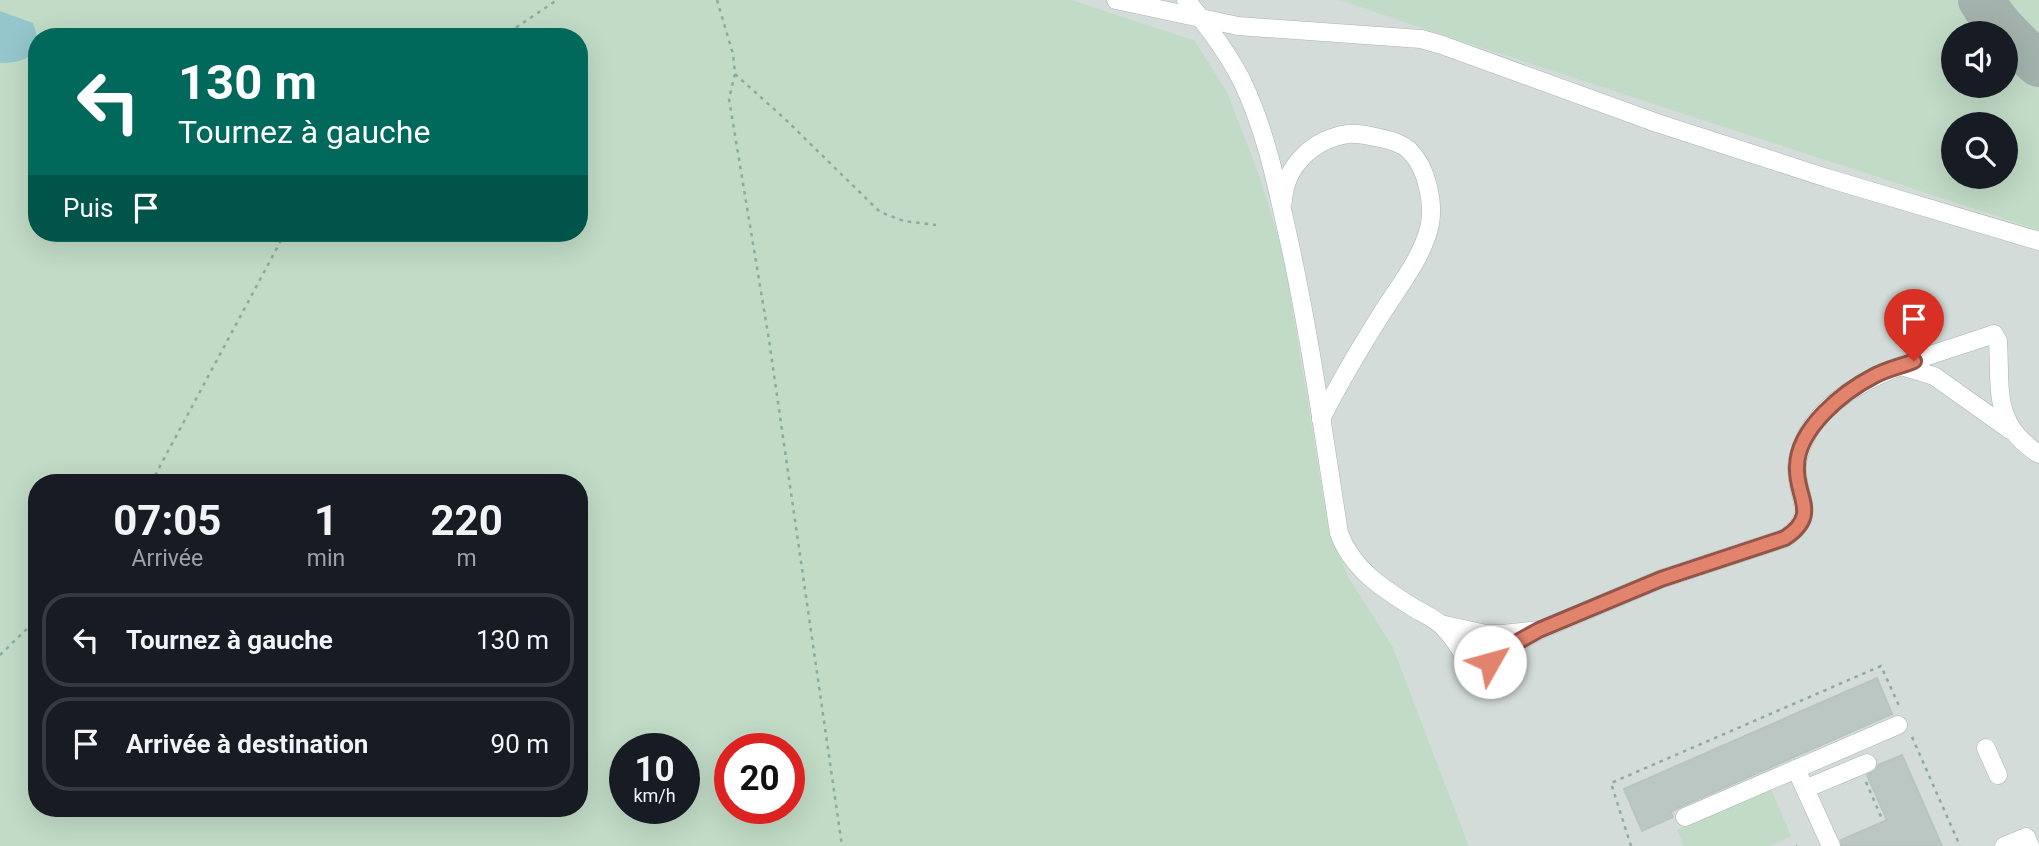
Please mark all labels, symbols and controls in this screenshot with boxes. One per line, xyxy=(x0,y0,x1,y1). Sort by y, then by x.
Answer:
map controls xyxy=(1941,21,2018,189)
button: sound xyxy=(1941,21,2018,98)
text: 130 m xyxy=(178,54,317,111)
icon: left xyxy=(63,56,154,147)
button: search xyxy=(1941,112,2018,189)
text: Tournez à gauche xyxy=(178,113,430,151)
icon: arrive xyxy=(127,189,165,227)
text: Puis xyxy=(63,193,113,223)
pin xyxy=(1884,289,1944,361)
icon: arrive xyxy=(1895,300,1933,338)
text: 07:05 xyxy=(113,496,221,545)
text: 1 xyxy=(314,496,338,545)
text: 220 xyxy=(430,496,503,545)
text: Arrivée xyxy=(132,545,203,572)
text: min xyxy=(307,545,345,572)
text: m xyxy=(457,545,477,572)
icon: left xyxy=(67,621,105,659)
text: Tournez à gauche xyxy=(126,625,333,655)
text: 130 m xyxy=(476,625,549,655)
position arrow xyxy=(1453,625,1527,699)
icon: arrive xyxy=(67,725,105,763)
text: Arrivée à destination xyxy=(126,729,368,759)
text: 90 m xyxy=(491,729,549,759)
speed limit sign: 20 xyxy=(714,733,805,824)
text: 10 xyxy=(634,749,675,790)
text: km/h xyxy=(633,785,676,806)

